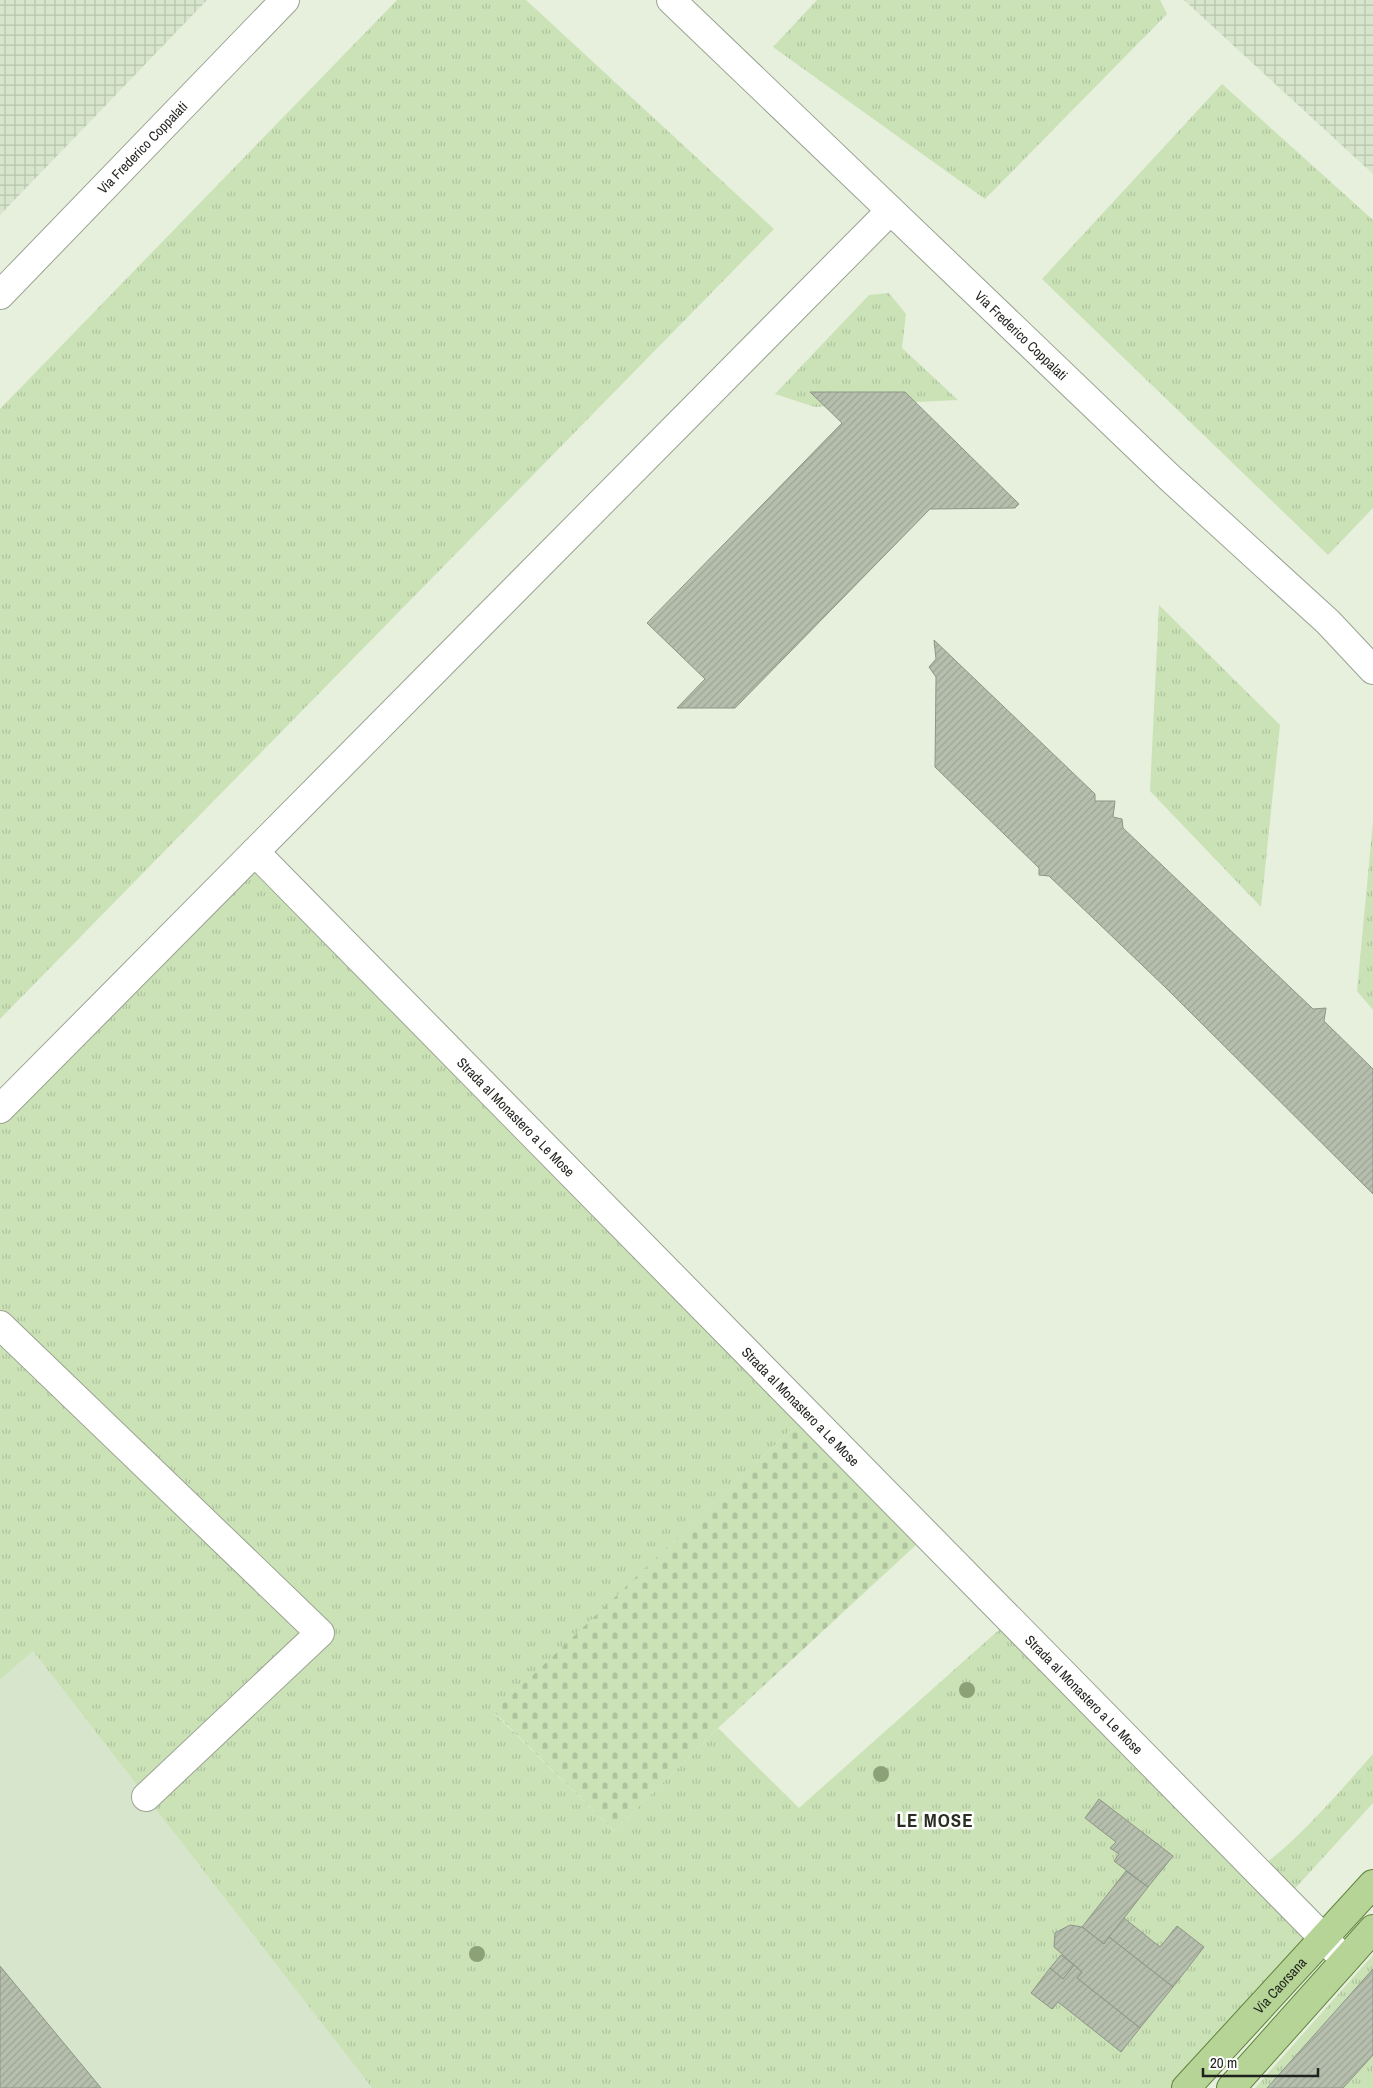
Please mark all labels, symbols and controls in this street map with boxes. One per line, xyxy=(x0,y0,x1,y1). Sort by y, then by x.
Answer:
street label: Via Frederico Coppalati xyxy=(94,97,191,198)
street label: Via Frederico Coppalati xyxy=(971,287,1071,384)
street label: Strada al Monastero a Le Mose xyxy=(453,1054,579,1181)
street label: Strada al Monastero a Le Mose xyxy=(738,1343,863,1470)
street label: Strada al Monastero a Le Mose xyxy=(1021,1631,1147,1758)
district label: LE MOSE xyxy=(896,1807,974,1833)
street label: Via Caorsana xyxy=(1250,1953,1311,2017)
scale bar xyxy=(1203,2046,1318,2078)
text: 20 m xyxy=(1210,2052,1237,2073)

